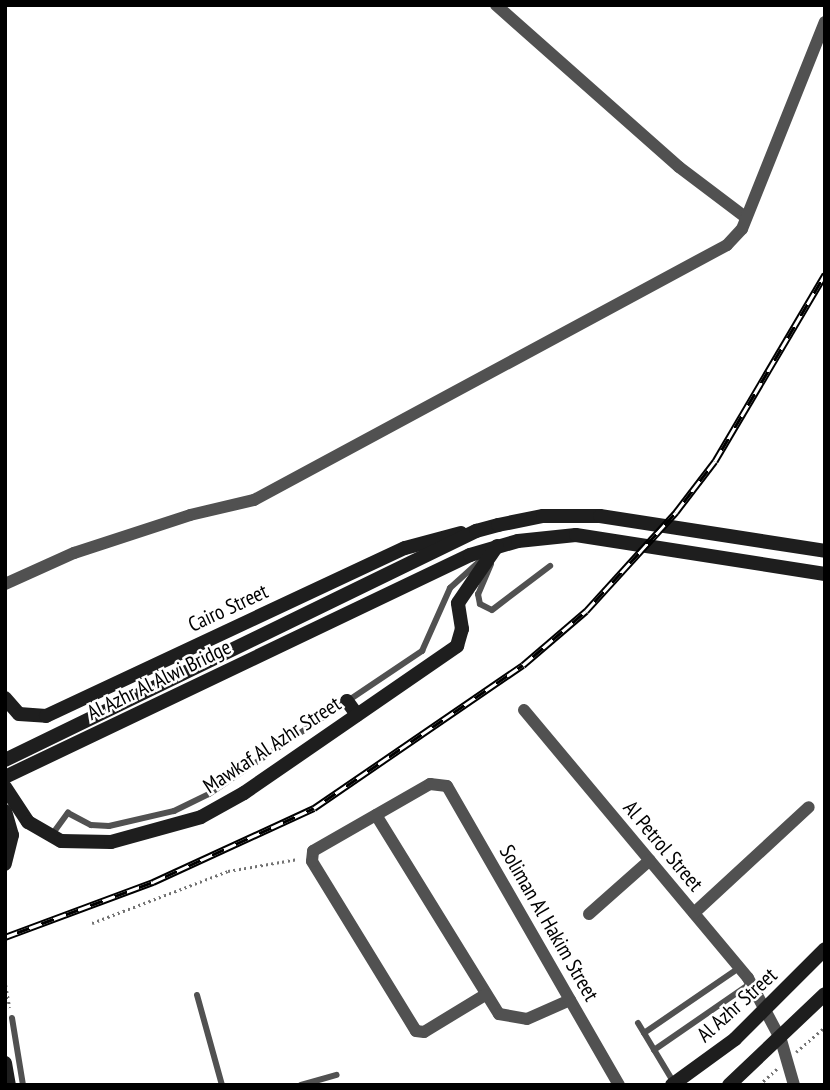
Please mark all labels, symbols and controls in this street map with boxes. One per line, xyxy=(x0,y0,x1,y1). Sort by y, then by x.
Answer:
street label: Cairo Street xyxy=(184,579,272,637)
street label: Al Azhr Al Alwi Bridge xyxy=(82,634,236,726)
street label: Mawkaf Al Azhr Street xyxy=(198,691,346,799)
street label: Al Petrol Street xyxy=(618,796,708,896)
street label: Soliman Al Hakim Street xyxy=(494,840,604,1006)
street label: Al Azhr Street xyxy=(692,962,782,1048)

